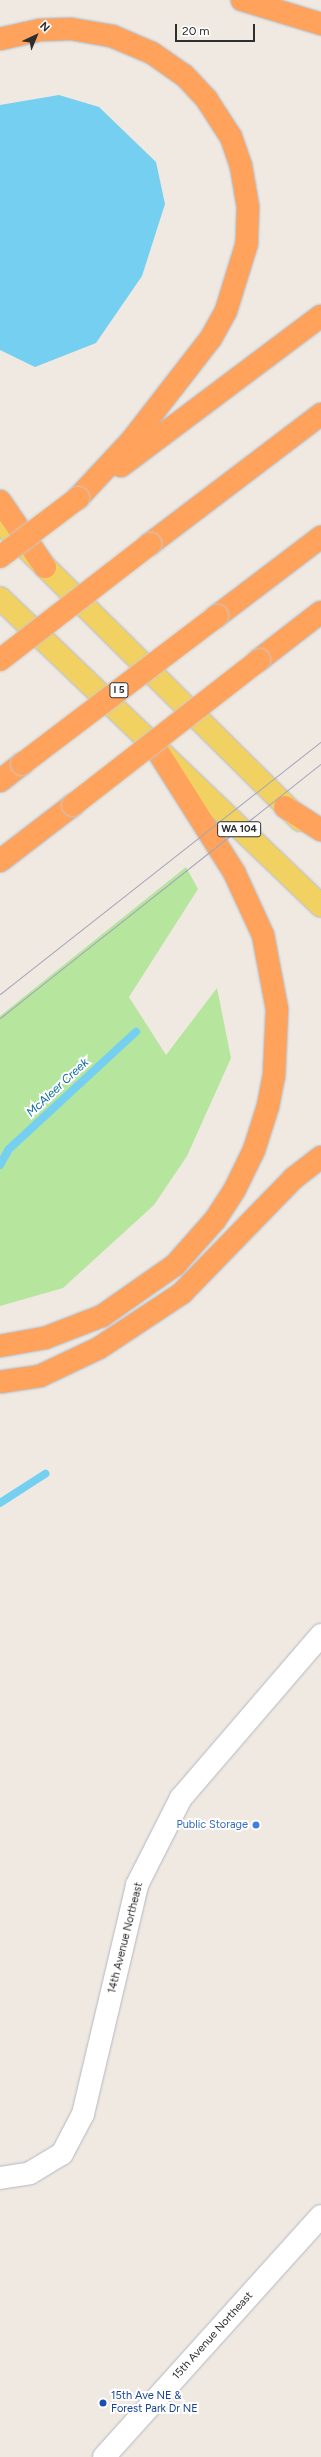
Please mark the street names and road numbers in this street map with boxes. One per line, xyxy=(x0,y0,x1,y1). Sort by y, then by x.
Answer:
road number: I 5 xyxy=(109,682,129,698)
road number: WA 104 xyxy=(217,821,261,837)
street label: 14th Avenue Northeast xyxy=(106,1881,146,1995)
street label: 15th Avenue Northeast xyxy=(170,2289,256,2383)

